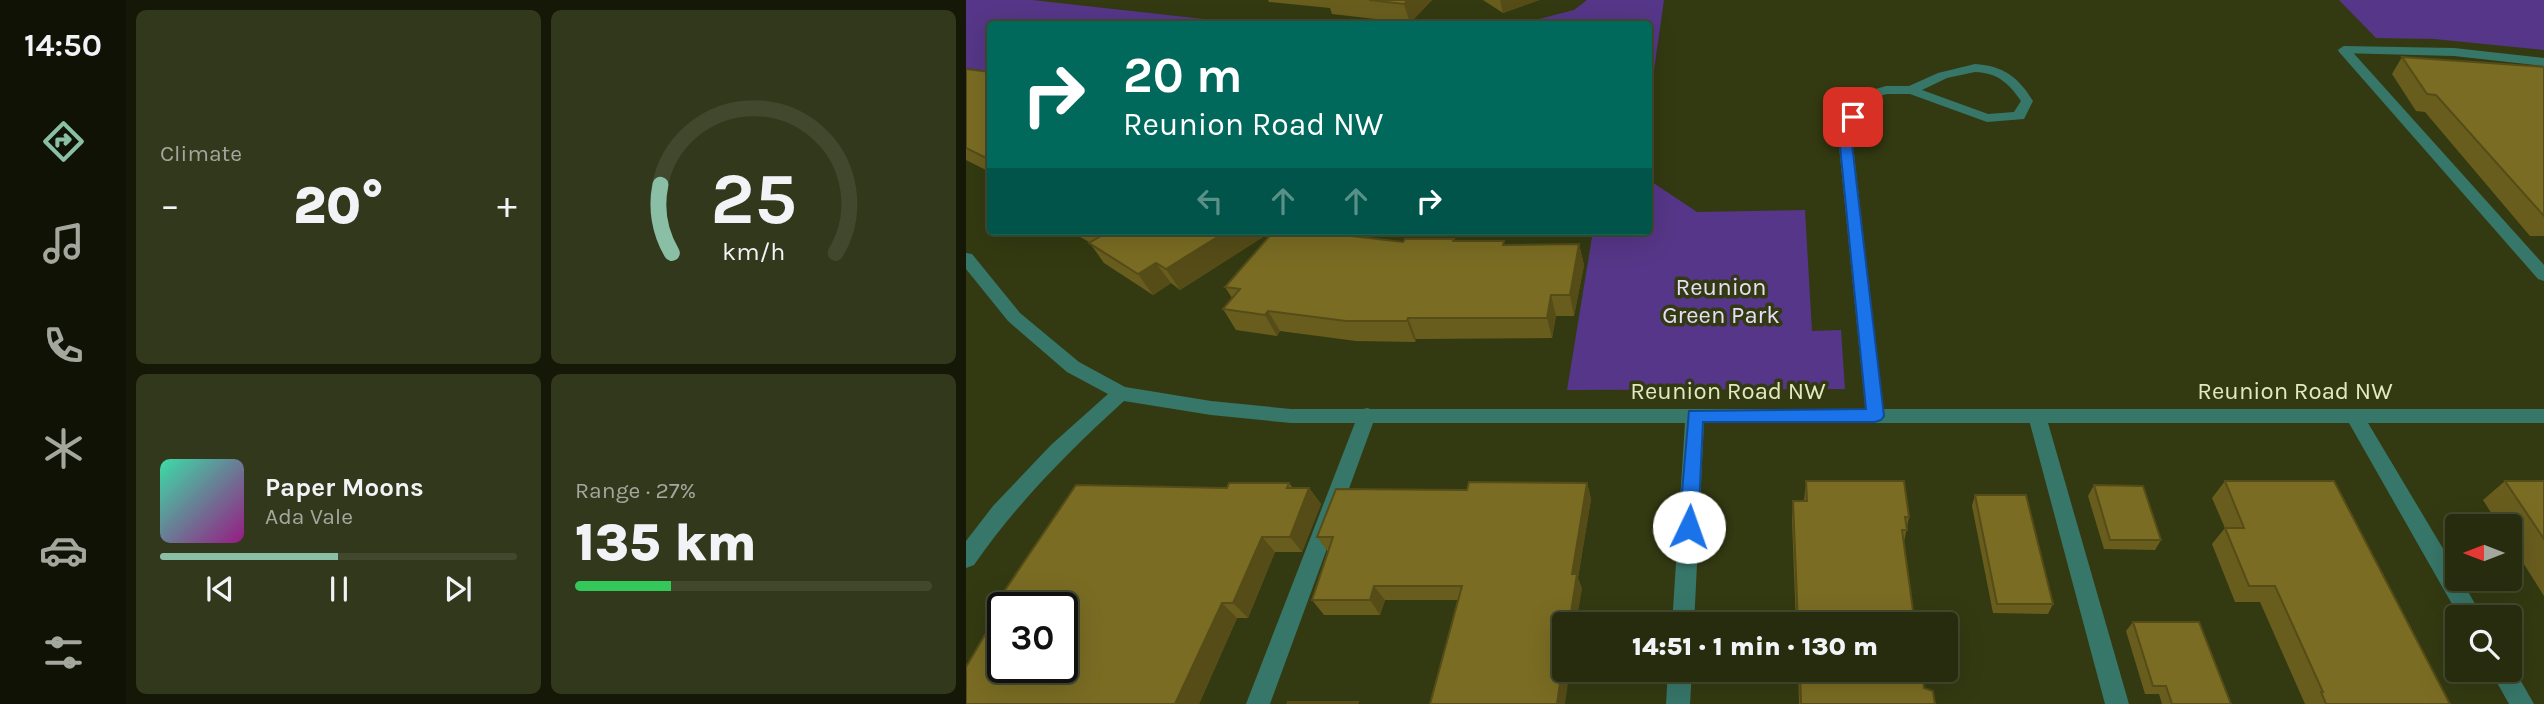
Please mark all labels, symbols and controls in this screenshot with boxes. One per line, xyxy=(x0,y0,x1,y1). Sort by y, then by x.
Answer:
text: 14:50 xyxy=(24,27,102,64)
text: 20 m xyxy=(1123,47,1243,104)
icon: right xyxy=(1008,49,1099,140)
pin xyxy=(1823,87,1883,147)
icon: arrive xyxy=(1834,98,1872,136)
text: Reunion Road NW xyxy=(1123,106,1383,143)
icon: directions xyxy=(39,117,88,166)
text: Climate xyxy=(160,140,242,167)
text: 25 xyxy=(710,156,797,241)
text: 20° xyxy=(293,175,384,236)
icon: left xyxy=(1191,182,1229,220)
icon: ahead xyxy=(1264,182,1302,220)
icon: ahead xyxy=(1337,182,1375,220)
icon: right xyxy=(1410,182,1448,220)
text: − xyxy=(160,183,180,228)
text: + xyxy=(497,183,517,228)
icon: music xyxy=(39,219,88,268)
text: km/h xyxy=(722,237,785,266)
park label: Reunion Green Park xyxy=(1662,273,1780,329)
icon: phone xyxy=(39,321,88,370)
street label: Reunion Road NW xyxy=(1630,377,1826,405)
street label: Reunion Road NW xyxy=(2197,377,2393,405)
icon: climate xyxy=(39,424,88,473)
text: Paper Moons xyxy=(265,472,424,503)
text: Range · 27% xyxy=(575,477,696,504)
position arrow xyxy=(1652,490,1726,564)
text: Ada Vale xyxy=(265,503,353,530)
text: 135 km xyxy=(575,512,757,573)
north arrow xyxy=(2445,514,2522,592)
map controls xyxy=(2445,514,2522,682)
icon: car xyxy=(39,526,88,575)
icon: previous xyxy=(201,570,239,608)
icon: pause xyxy=(320,570,358,608)
icon: next xyxy=(439,570,477,608)
speed limit sign: 30 xyxy=(987,592,1078,683)
button: search xyxy=(2445,605,2522,682)
icon: filters xyxy=(39,628,88,677)
text: 14:51 · 1 min · 130 m xyxy=(1632,631,1878,662)

